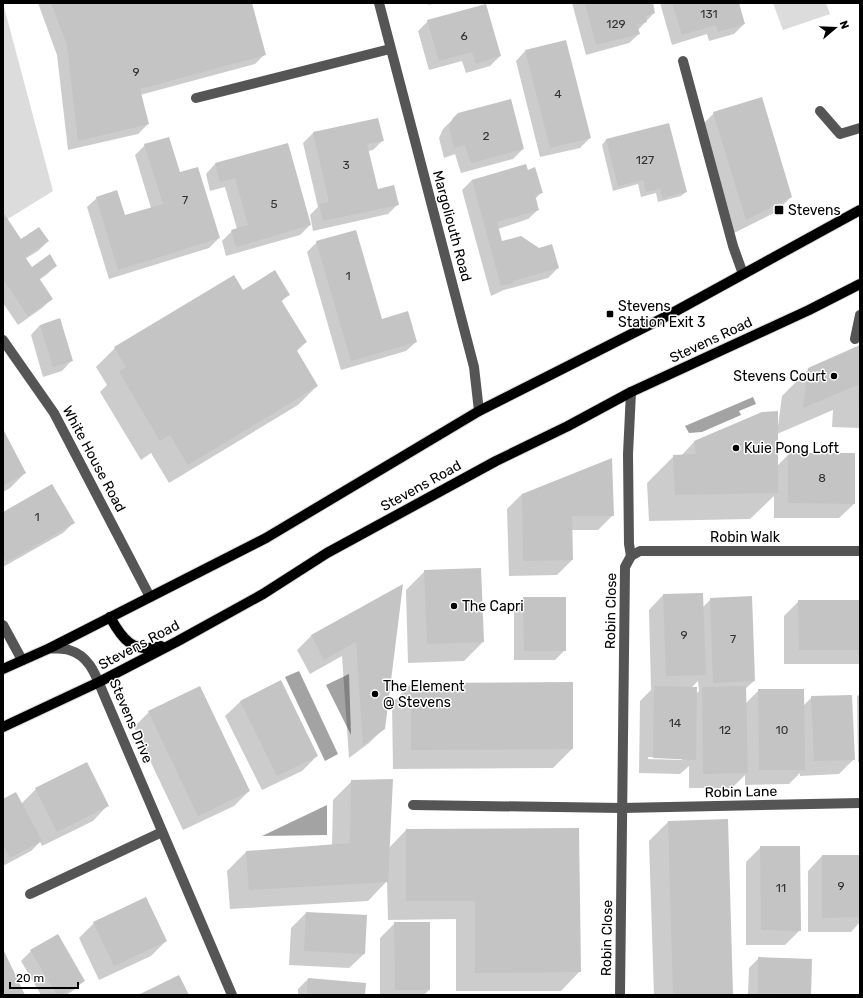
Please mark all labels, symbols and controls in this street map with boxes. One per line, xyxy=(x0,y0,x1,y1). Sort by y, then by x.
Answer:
house number: 131 xyxy=(700,7,718,21)
north arrow xyxy=(815,8,855,48)
house number: 129 xyxy=(606,17,626,31)
text: N xyxy=(837,19,851,31)
house number: 6 xyxy=(460,29,468,43)
house number: 9 xyxy=(132,65,140,79)
house number: 4 xyxy=(554,87,562,101)
house number: 2 xyxy=(482,129,490,143)
house number: 127 xyxy=(636,153,654,167)
house number: 3 xyxy=(342,158,350,172)
street label: Margoliouth Road xyxy=(429,169,475,283)
house number: 7 xyxy=(182,193,188,207)
house number: 5 xyxy=(270,197,278,211)
place label: Stevens xyxy=(788,202,841,219)
marker: Stevens xyxy=(773,204,785,216)
house number: 1 xyxy=(345,269,351,283)
place label: Stevens Station Exit 3 xyxy=(618,298,705,331)
marker: Stevens Station Exit 3 xyxy=(605,309,615,319)
street label: Stevens Road xyxy=(667,313,755,367)
place label: Stevens Court xyxy=(733,368,827,385)
marker: Stevens Court xyxy=(829,371,839,381)
street label: White House Road xyxy=(59,403,129,515)
place label: Kuie Pong Loft xyxy=(744,440,839,457)
marker: Kuie Pong Loft xyxy=(731,443,741,453)
street label: Stevens Road xyxy=(378,457,464,515)
house number: 8 xyxy=(818,471,826,485)
house number: 1 xyxy=(34,510,40,524)
street label: Robin Walk xyxy=(710,529,781,546)
street label: Robin Close xyxy=(602,572,620,649)
place label: The Capri xyxy=(462,598,524,615)
marker: The Capri xyxy=(449,601,459,611)
street label: Stevens Road xyxy=(96,617,182,673)
house number: 9 xyxy=(680,628,688,642)
house number: 7 xyxy=(730,632,736,646)
street label: Stevens Drive xyxy=(106,676,156,766)
place label: The Element @ Stevens xyxy=(383,678,465,711)
marker: The Element @ Stevens xyxy=(370,689,380,699)
house number: 14 xyxy=(669,716,682,730)
house number: 12 xyxy=(719,723,731,737)
house number: 10 xyxy=(776,723,788,737)
street label: Robin Lane xyxy=(705,783,778,801)
house number: 9 xyxy=(837,879,845,893)
house number: 11 xyxy=(776,881,786,895)
street label: Robin Close xyxy=(598,899,616,976)
scale bar xyxy=(10,964,78,990)
text: 20 m xyxy=(16,971,44,985)

